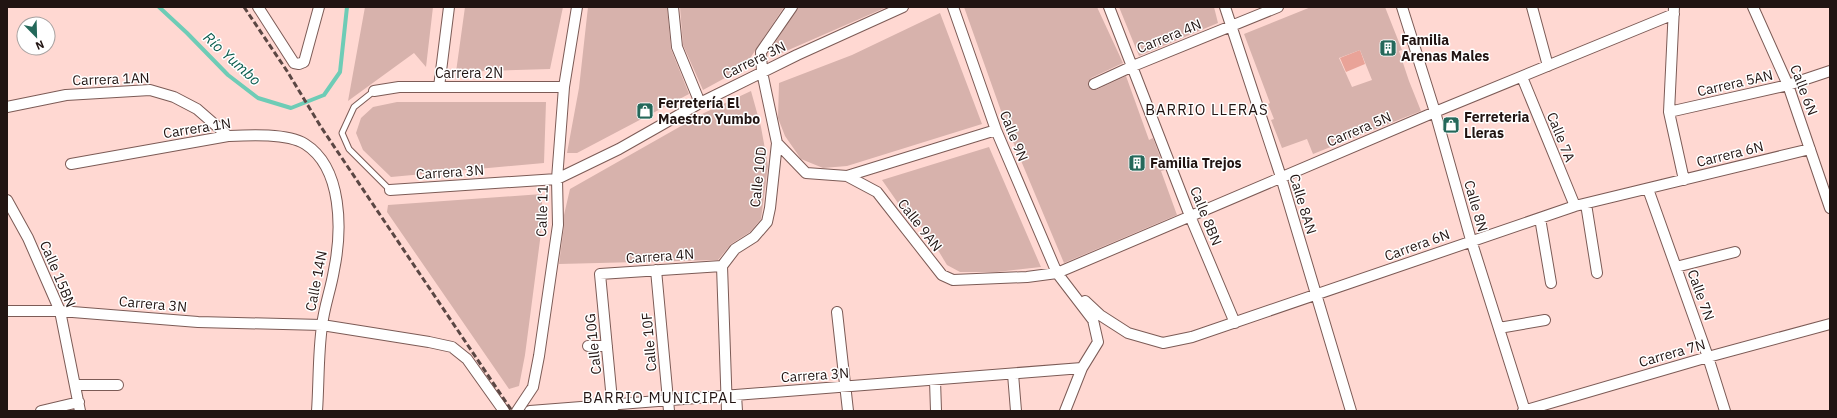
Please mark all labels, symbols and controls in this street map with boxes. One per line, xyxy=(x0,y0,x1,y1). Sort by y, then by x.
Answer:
street label: Carrera 4N xyxy=(1134,15,1204,57)
north arrow xyxy=(16,16,56,56)
water label: Río Yumbo xyxy=(199,28,265,90)
place label: Familia Arenas Males xyxy=(1401,31,1489,65)
text: N xyxy=(33,37,46,53)
street label: Carrera 3N xyxy=(719,37,789,83)
building icon: Familia Arenas Males xyxy=(1378,38,1398,58)
street label: Calle 6N xyxy=(1786,62,1822,118)
street label: Carrera 2N xyxy=(435,64,503,82)
street label: Carrera 5AN xyxy=(1695,66,1775,100)
street label: Carrera 1AN xyxy=(72,69,150,89)
place label: Ferretería El Maestro Yumbo xyxy=(658,94,760,128)
district label: BARRIO LLERAS xyxy=(1145,100,1269,119)
shop icon: Ferretería El Maestro Yumbo xyxy=(635,101,655,121)
street label: Carrera 5N xyxy=(1324,107,1394,151)
street label: Calle 9N xyxy=(996,108,1032,164)
place label: Ferreteria Lleras xyxy=(1464,108,1530,142)
street label: Calle 7A xyxy=(1543,109,1579,165)
street label: Carrera 1N xyxy=(162,114,232,142)
shop icon: Ferreteria Lleras xyxy=(1441,115,1461,135)
street label: Carrera 6N xyxy=(1695,137,1765,171)
street label: Calle 10D xyxy=(746,146,770,208)
building icon: Familia Trejos xyxy=(1127,153,1147,173)
place label: Familia Trejos xyxy=(1150,154,1242,172)
street label: Carrera 3N xyxy=(415,161,485,183)
street label: Calle 8AN xyxy=(1285,172,1321,236)
street label: Calle 8N xyxy=(1460,178,1492,234)
street label: Calle 8BN xyxy=(1186,184,1226,248)
street label: Calle 11 xyxy=(532,185,552,237)
street label: Calle 9AN xyxy=(894,195,946,255)
street label: Carrera 6N xyxy=(1382,225,1452,265)
street label: Calle 15BN xyxy=(36,238,80,310)
street label: Carrera 4N xyxy=(625,245,695,267)
street label: Calle 14N xyxy=(301,249,331,313)
street label: Calle 7N xyxy=(1683,267,1719,323)
street label: Carrera 3N xyxy=(118,292,188,316)
street label: Calle 10F xyxy=(637,311,661,372)
street label: Calle 10G xyxy=(581,313,605,375)
street label: Carrera 7N xyxy=(1637,335,1707,371)
street label: Carrera 3N xyxy=(780,364,850,386)
district label: BARRIO MUNICIPAL xyxy=(583,388,737,407)

